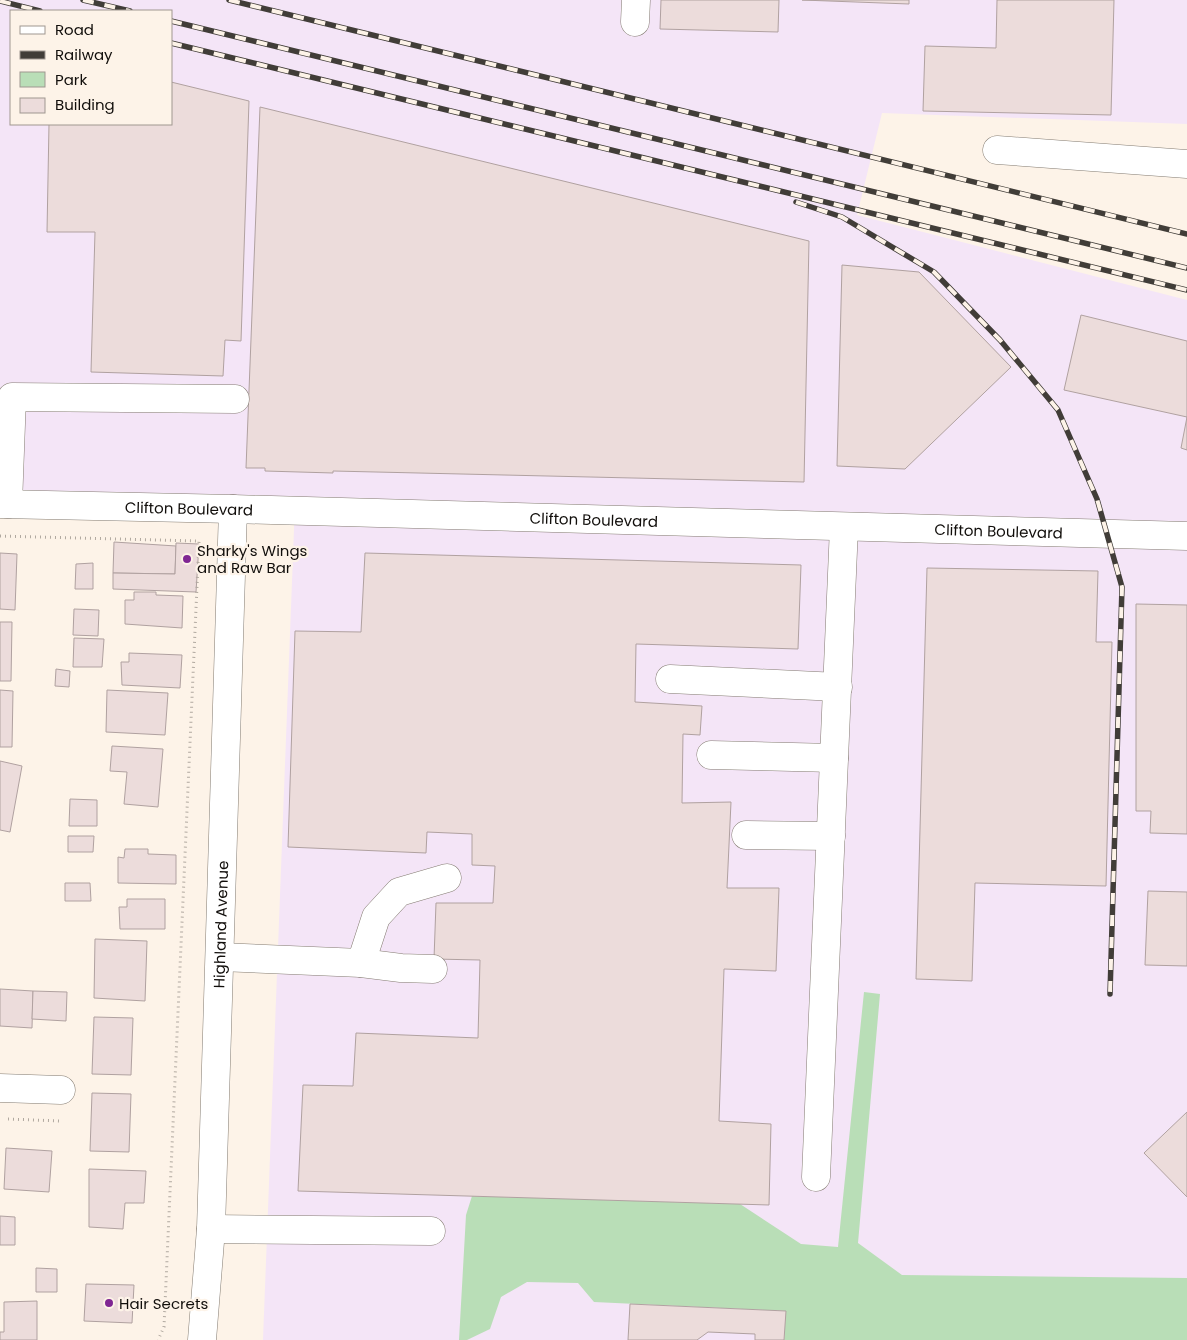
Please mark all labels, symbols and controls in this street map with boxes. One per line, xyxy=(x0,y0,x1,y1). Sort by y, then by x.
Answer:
legend xyxy=(10,10,172,125)
text: Road xyxy=(55,19,94,40)
text: Railway xyxy=(55,44,113,65)
text: Park xyxy=(55,69,87,90)
text: Building xyxy=(55,94,115,115)
street label: Clifton Boulevard xyxy=(125,496,253,520)
street label: Clifton Boulevard xyxy=(529,507,658,532)
street label: Clifton Boulevard xyxy=(934,518,1063,543)
place label: Sharky's Wings and Raw Bar xyxy=(197,540,308,578)
marker: Sharky's Wings and Raw Bar xyxy=(181,553,193,565)
street label: Highland Avenue xyxy=(208,860,233,989)
place label: Hair Secrets xyxy=(119,1293,208,1314)
marker: Hair Secrets xyxy=(103,1297,115,1309)

